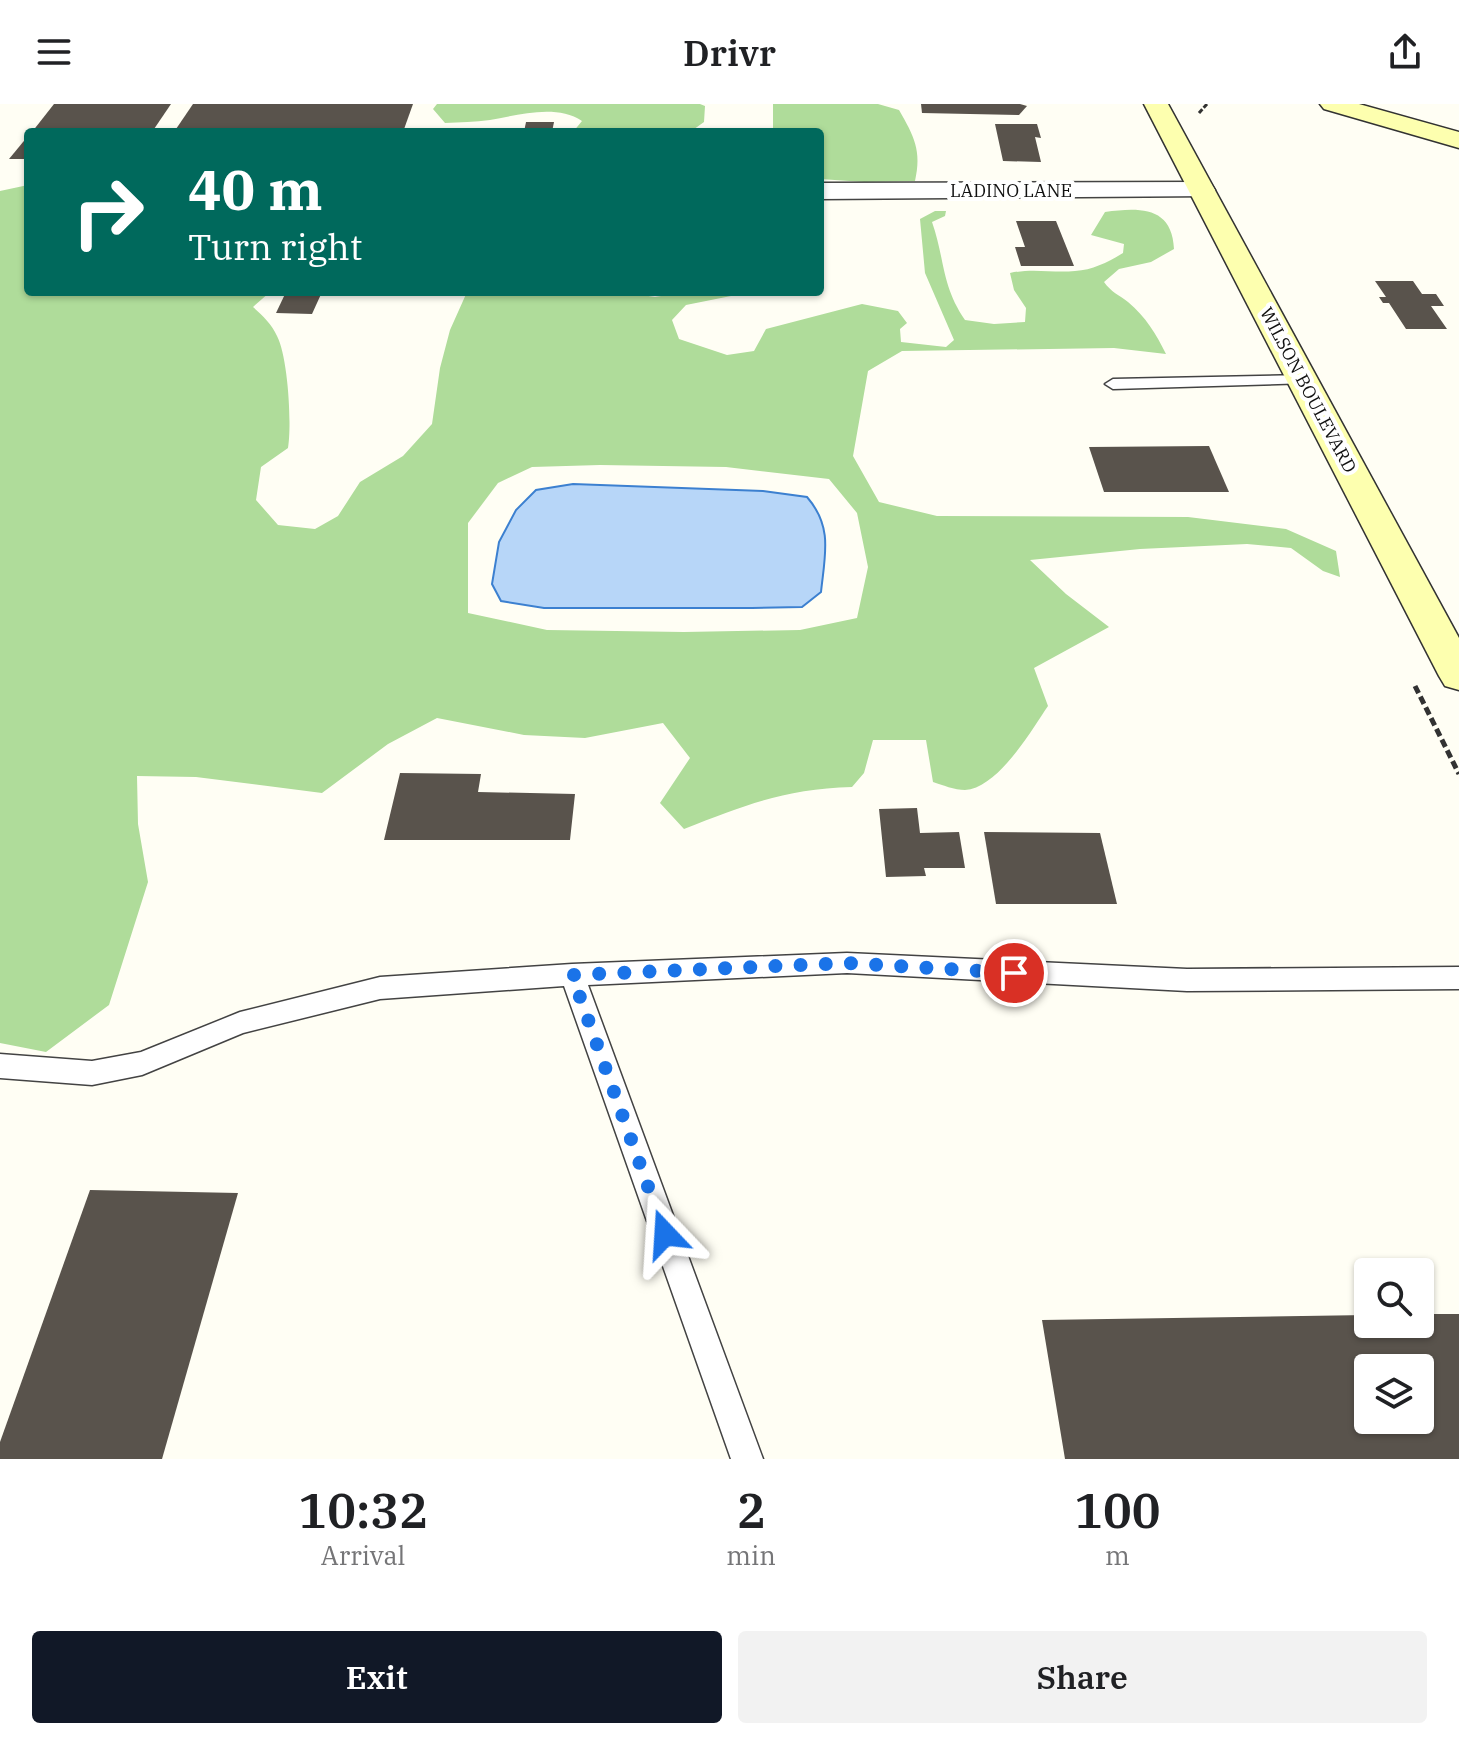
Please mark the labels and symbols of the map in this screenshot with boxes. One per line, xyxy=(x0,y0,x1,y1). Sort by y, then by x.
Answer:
street label: LADINO LANE xyxy=(950,179,1072,202)
street label: WILSON BOULEVARD xyxy=(1255,303,1362,477)
pin xyxy=(980,939,1048,1007)
position arrow xyxy=(623,1192,707,1276)

